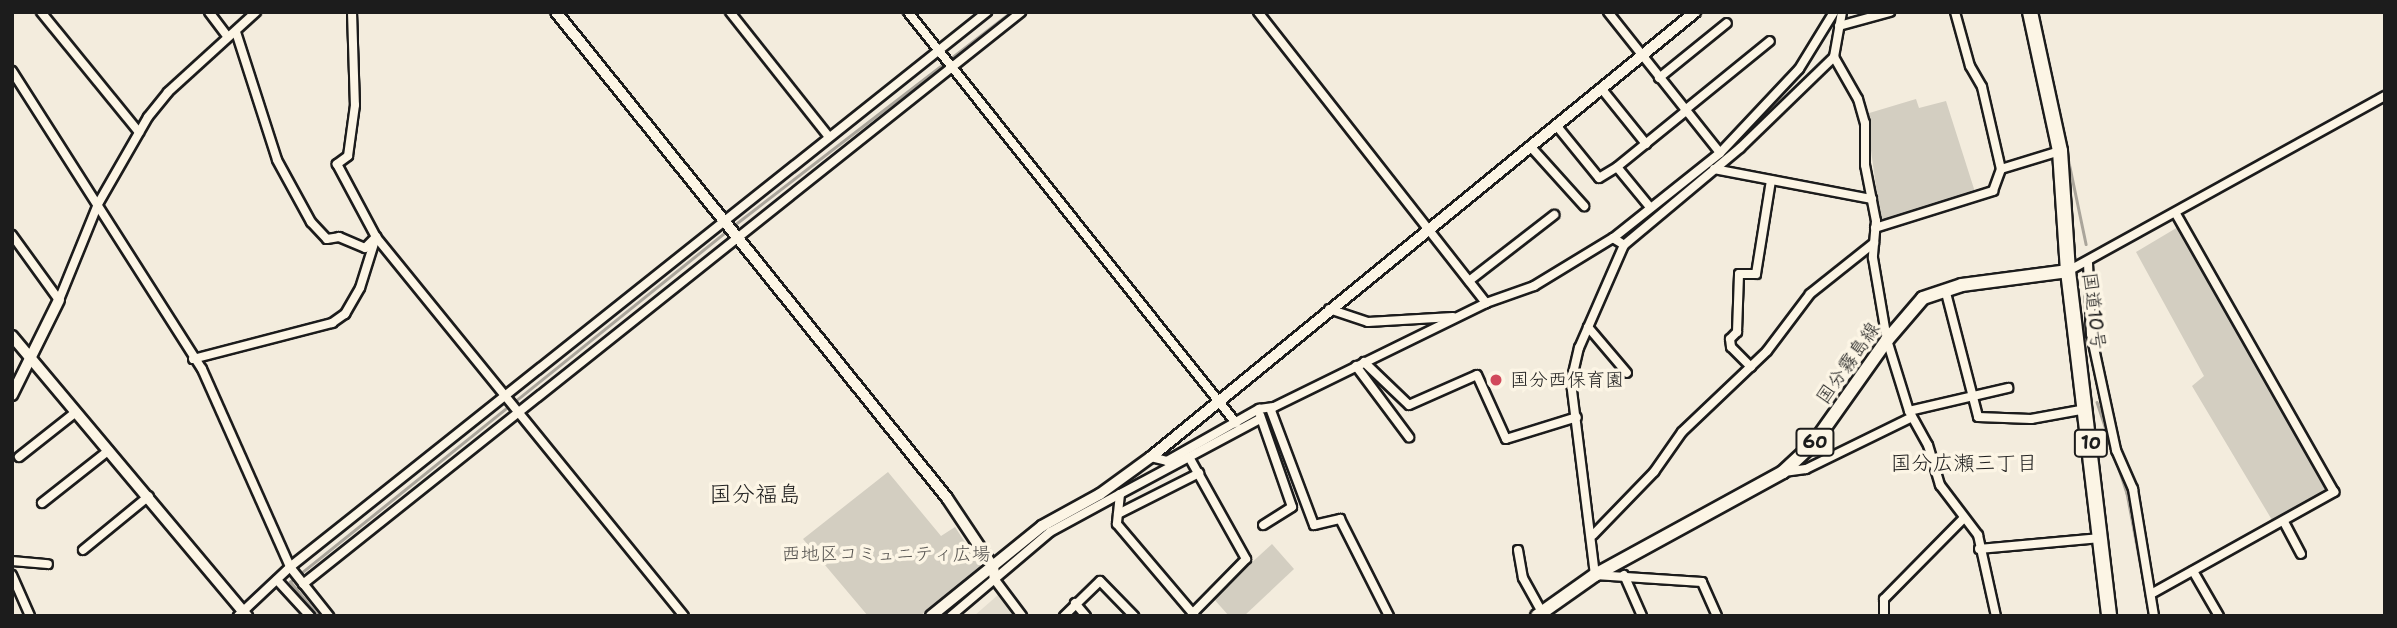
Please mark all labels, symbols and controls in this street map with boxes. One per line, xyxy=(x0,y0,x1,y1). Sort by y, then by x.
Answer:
street label: 国道10号 xyxy=(2078,271,2110,351)
street label: 国分霧島線 xyxy=(1811,318,1885,408)
place label: 国分西保育園 xyxy=(1510,369,1624,391)
marker: 国分西保育園 xyxy=(1488,372,1504,388)
road number: 60 xyxy=(1794,428,1836,457)
road number: 10 xyxy=(2074,428,2108,458)
district label: 国分広瀬三丁目 xyxy=(1891,450,2037,476)
district label: 国分福島 xyxy=(709,480,801,508)
park label: 西地区コミュニティ広場 xyxy=(782,543,990,565)

